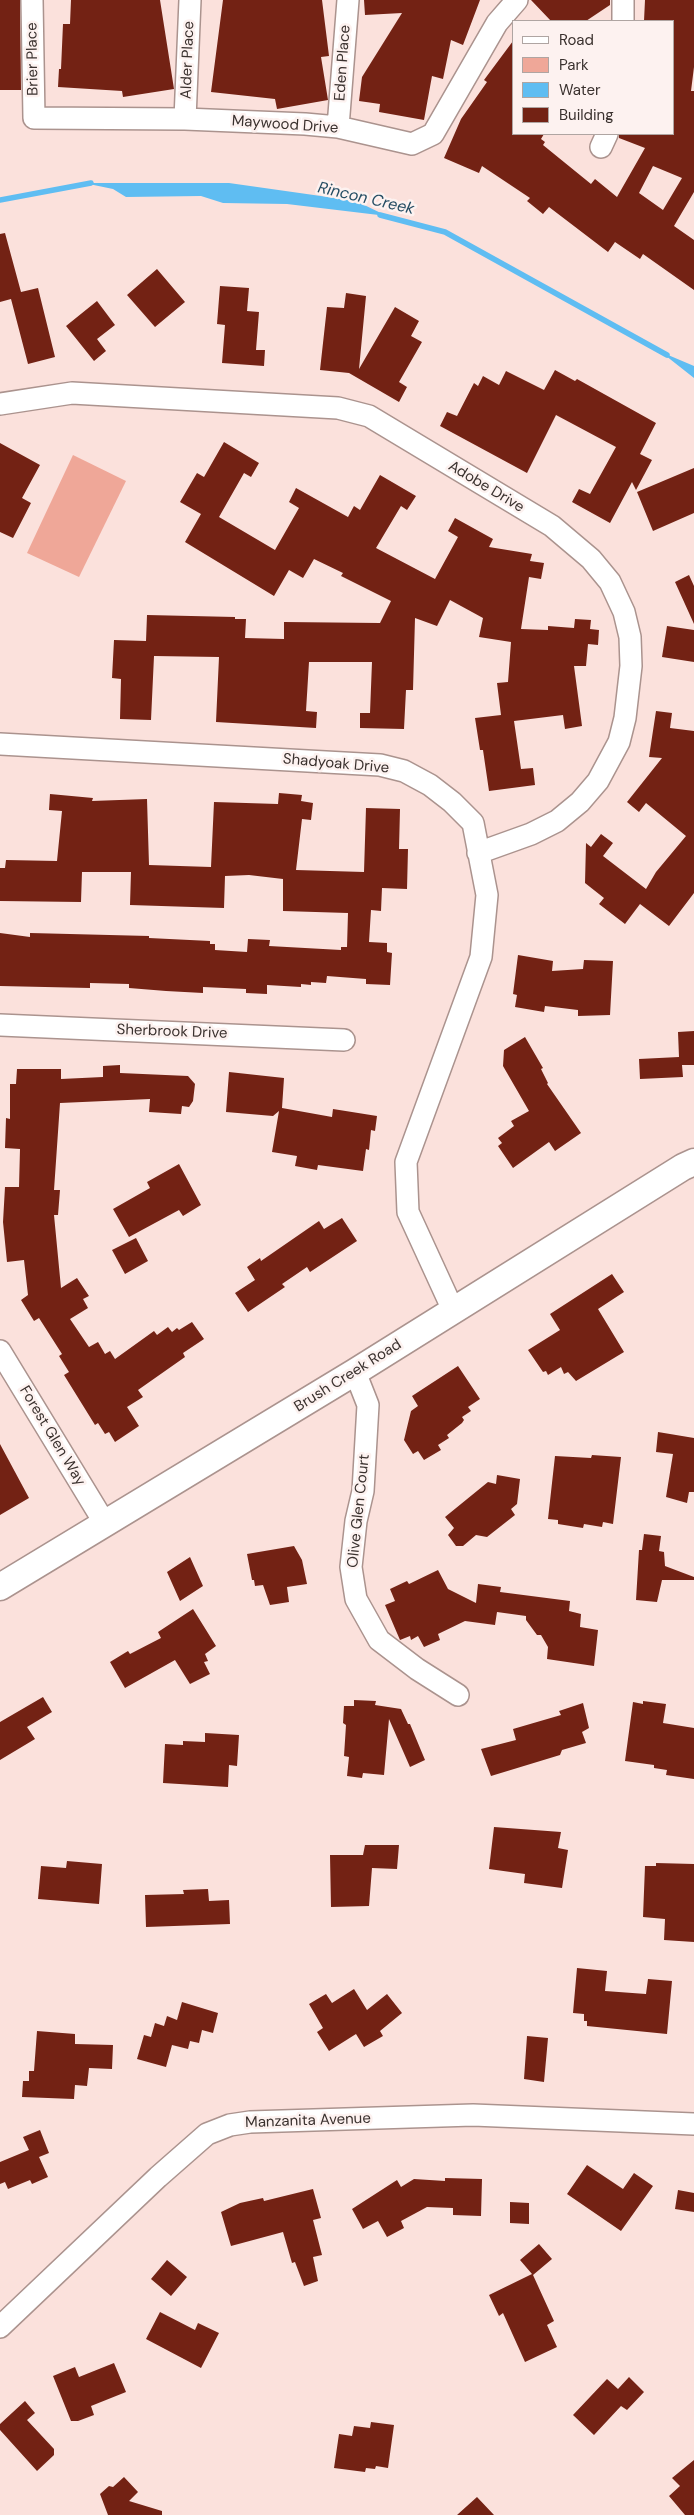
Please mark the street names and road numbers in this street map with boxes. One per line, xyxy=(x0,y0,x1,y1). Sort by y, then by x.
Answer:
street label: Alder Place xyxy=(178,21,198,99)
street label: Brier Place xyxy=(23,22,43,96)
street label: Eden Place xyxy=(331,24,355,102)
street label: Maywood Drive xyxy=(231,112,339,138)
street label: Adobe Drive xyxy=(445,457,527,517)
street label: Shadyoak Drive xyxy=(282,750,390,778)
street label: Sherbrook Drive xyxy=(116,1021,228,1043)
street label: Brush Creek Road xyxy=(291,1336,405,1416)
street label: Forest Glen Way xyxy=(15,1383,89,1489)
street label: Olive Glen Court xyxy=(344,1453,374,1569)
street label: Manzanita Avenue xyxy=(245,2110,371,2132)

